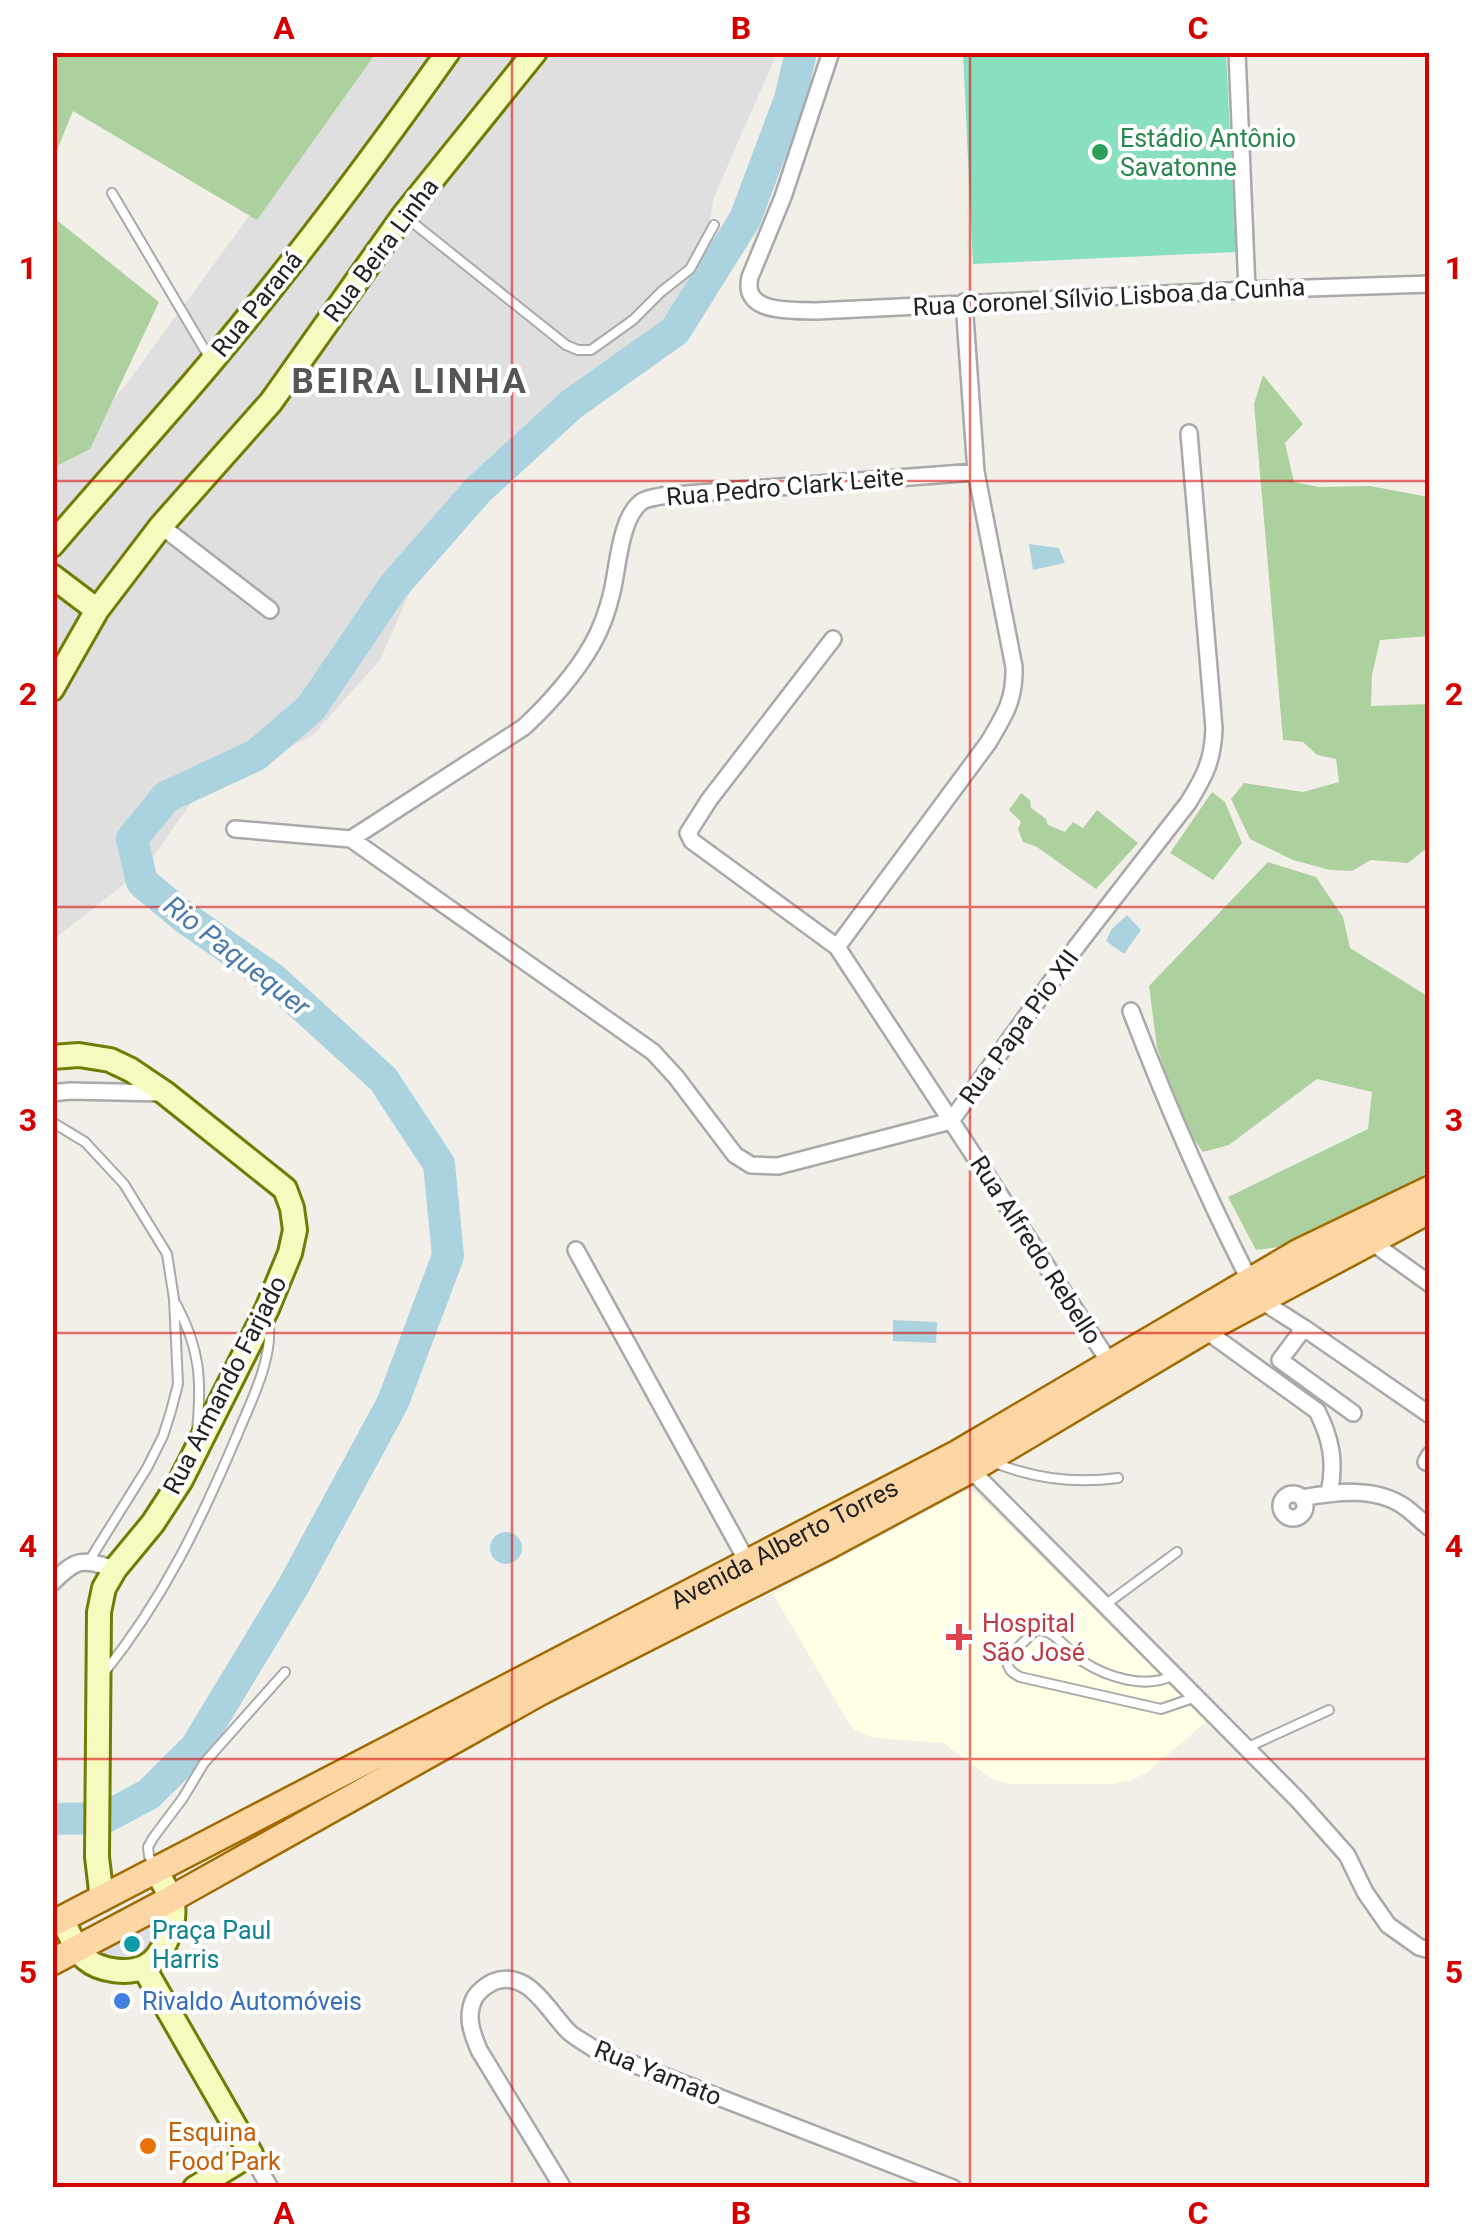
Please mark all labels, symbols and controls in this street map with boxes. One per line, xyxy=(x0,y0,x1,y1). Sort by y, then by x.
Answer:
text: A xyxy=(273,9,295,47)
text: B xyxy=(731,9,751,47)
text: C xyxy=(1188,9,1208,47)
place label: Estádio Antônio Savatonne xyxy=(1120,124,1296,182)
marker: Estádio Antônio Savatonne xyxy=(1089,141,1111,163)
street label: Rua Beira Linha xyxy=(318,172,444,328)
street label: Rua Paraná xyxy=(206,245,308,363)
text: 1 xyxy=(19,249,37,287)
text: 1 xyxy=(1445,249,1463,287)
street label: Rua Coronel Sílvio Lisboa da Cunha xyxy=(912,272,1306,322)
district label: BEIRA LINHA xyxy=(292,361,528,402)
street label: Rua Pedro Clark Leite xyxy=(665,462,905,512)
text: 2 xyxy=(19,675,37,713)
text: 2 xyxy=(1445,675,1463,713)
water label: Rio Paquequer xyxy=(157,889,317,1024)
street label: Rua Papa Pio XII xyxy=(953,944,1085,1110)
text: 3 xyxy=(19,1101,37,1139)
text: 3 xyxy=(1445,1101,1463,1139)
street label: Rua Alfredo Rebello xyxy=(964,1150,1108,1350)
street label: Rua Armando Farjado xyxy=(157,1271,293,1499)
street label: Avenida Alberto Torres xyxy=(665,1472,903,1615)
text: 4 xyxy=(19,1527,37,1565)
text: 4 xyxy=(1445,1527,1463,1565)
place label: Hospital São José xyxy=(982,1609,1085,1667)
marker: Hospital São José xyxy=(946,1624,972,1650)
place label: Praça Paul Harris xyxy=(152,1916,271,1974)
marker: Praça Paul Harris xyxy=(121,1933,143,1955)
text: 5 xyxy=(19,1953,37,1991)
text: 5 xyxy=(1445,1953,1463,1991)
place label: Rivaldo Automóveis xyxy=(142,1987,362,2016)
marker: Rivaldo Automóveis xyxy=(111,1990,133,2012)
street label: Rua Yamato xyxy=(590,2034,726,2112)
place label: Esquina Food Park xyxy=(168,2118,281,2176)
marker: Esquina Food Park xyxy=(137,2135,159,2157)
text: A xyxy=(273,2194,295,2232)
text: B xyxy=(731,2194,751,2232)
text: C xyxy=(1188,2194,1208,2232)

